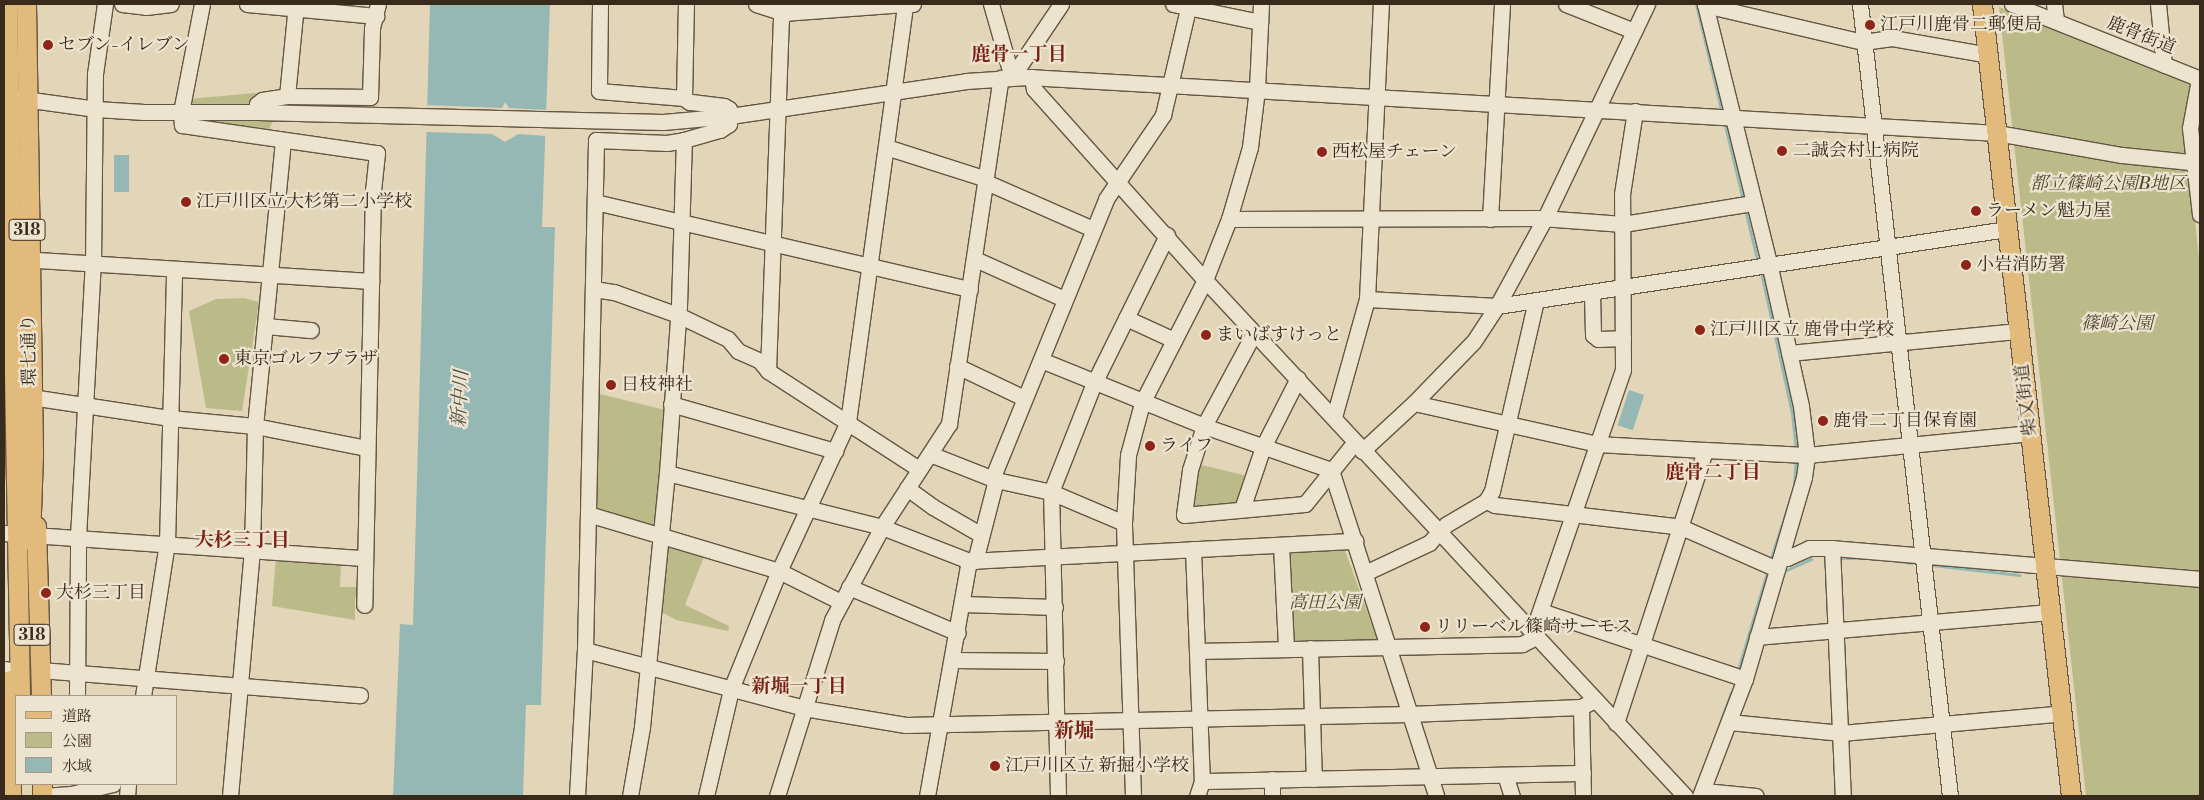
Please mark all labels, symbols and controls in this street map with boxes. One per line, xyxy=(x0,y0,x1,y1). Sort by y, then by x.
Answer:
street label: 鹿骨街道 xyxy=(2104,13,2178,59)
place label: 江戸川鹿骨二郵便局 xyxy=(1880,14,2042,36)
marker: 江戸川鹿骨二郵便局 xyxy=(1864,19,1876,31)
place label: セブン-イレブン xyxy=(58,34,191,56)
marker: セブン-イレブン xyxy=(42,39,54,51)
district label: 鹿骨一丁目 xyxy=(972,44,1066,66)
place label: 二誠会村上病院 xyxy=(1793,140,1919,162)
place label: 西松屋チェーン xyxy=(1332,141,1458,163)
marker: 二誠会村上病院 xyxy=(1775,144,1789,158)
marker: 西松屋チェーン xyxy=(1316,146,1328,158)
park label: 都立篠崎公園B地区 xyxy=(2030,173,2186,195)
place label: 江戸川区立大杉第二小学校 xyxy=(196,191,412,213)
marker: 江戸川区立大杉第二小学校 xyxy=(180,196,192,208)
place label: ラーメン魁力屋 xyxy=(1986,200,2112,222)
marker: ラーメン魁力屋 xyxy=(1970,205,1982,217)
road number: 318 xyxy=(8,216,46,244)
place label: 小岩消防署 xyxy=(1976,254,2066,276)
marker: 小岩消防署 xyxy=(1960,259,1972,271)
park label: 篠崎公園 xyxy=(2081,313,2153,335)
street label: 環七通り xyxy=(19,314,41,386)
place label: 江戸川区立 鹿骨中学校 xyxy=(1710,319,1894,341)
place label: まいばすけっと xyxy=(1216,324,1342,346)
marker: 江戸川区立 鹿骨中学校 xyxy=(1694,324,1706,336)
marker: まいばすけっと xyxy=(1200,329,1212,341)
place label: 東京ゴルフプラザ xyxy=(234,348,378,370)
marker: 東京ゴルフプラザ xyxy=(218,353,230,365)
street label: 柴又街道 xyxy=(2012,363,2042,437)
water label: 新中川 xyxy=(448,370,474,428)
place label: 日枝神社 xyxy=(621,374,693,396)
marker: 日枝神社 xyxy=(605,379,617,391)
place label: 鹿骨二丁目保育園 xyxy=(1833,410,1977,432)
marker: 鹿骨二丁目保育園 xyxy=(1817,415,1829,427)
place label: ライフ xyxy=(1160,435,1214,457)
marker: ライフ xyxy=(1144,440,1156,452)
district label: 鹿骨二丁目 xyxy=(1666,462,1760,484)
district label: 大杉三丁目 xyxy=(195,530,289,552)
place label: 大杉三丁目 xyxy=(56,582,146,604)
marker: 大杉三丁目 xyxy=(40,587,52,599)
park label: 高田公園 xyxy=(1289,592,1361,614)
place label: リリーベル篠崎サーモス xyxy=(1435,616,1633,638)
marker: リリーベル篠崎サーモス xyxy=(1419,621,1431,633)
road number: 318 xyxy=(13,622,51,648)
district label: 新堀一丁目 xyxy=(752,676,846,698)
legend xyxy=(15,695,178,785)
text: 道路 xyxy=(62,707,92,726)
district label: 新堀 xyxy=(1054,719,1094,743)
text: 公園 xyxy=(62,732,92,751)
place label: 江戸川区立 新掘小学校 xyxy=(1005,755,1189,777)
text: 水域 xyxy=(62,757,92,776)
marker: 江戸川区立 新掘小学校 xyxy=(989,760,1001,772)

